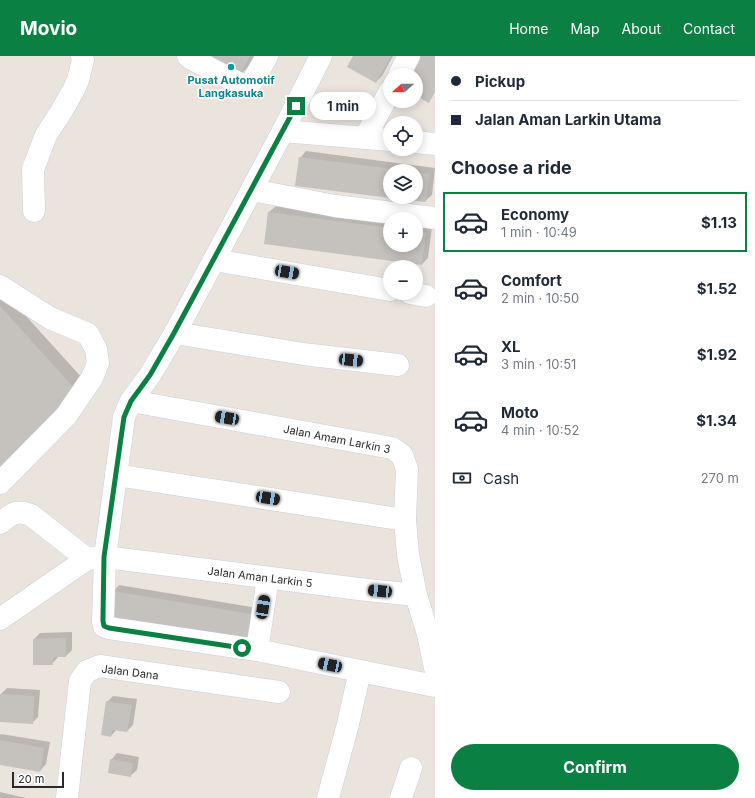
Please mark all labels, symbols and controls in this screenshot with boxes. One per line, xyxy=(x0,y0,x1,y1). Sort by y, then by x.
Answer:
text: Movio xyxy=(20,17,77,40)
text: Home xyxy=(509,20,548,37)
text: Map xyxy=(570,20,600,37)
text: About xyxy=(622,20,661,37)
text: Contact xyxy=(683,20,735,37)
marker: Pusat Automotif Langkasuka xyxy=(226,62,236,72)
north arrow xyxy=(383,68,423,108)
map controls xyxy=(383,68,423,300)
text: Pickup xyxy=(475,72,525,91)
place label: Pusat Automotif Langkasuka xyxy=(187,73,275,100)
callout: 1 min xyxy=(310,92,376,120)
route end xyxy=(287,97,305,115)
text: 1 min xyxy=(327,98,359,114)
text: Jalan Aman Larkin Utama xyxy=(475,110,661,129)
button: locate xyxy=(383,116,423,156)
text: Choose a ride xyxy=(451,157,572,178)
button: layers xyxy=(383,164,423,204)
icon: car xyxy=(453,204,489,240)
text: Economy xyxy=(501,205,569,224)
button: + xyxy=(383,212,423,252)
text: $1.13 xyxy=(701,213,737,232)
text: 1 min · 10:49 xyxy=(501,224,577,240)
button: − xyxy=(383,260,423,300)
car xyxy=(274,264,300,280)
icon: car xyxy=(453,270,489,306)
text: Comfort xyxy=(501,271,562,290)
text: $1.52 xyxy=(697,279,737,298)
text: 2 min · 10:50 xyxy=(501,290,579,306)
icon: car xyxy=(453,336,489,372)
text: XL xyxy=(501,337,521,356)
text: $1.92 xyxy=(697,345,737,364)
car xyxy=(338,353,364,367)
text: 3 min · 10:51 xyxy=(501,356,576,372)
icon: car xyxy=(453,402,489,438)
text: Moto xyxy=(501,403,539,422)
car xyxy=(214,410,240,426)
text: $1.34 xyxy=(696,411,737,430)
street label: Jalan Amam Larkin 3 xyxy=(282,422,392,456)
text: 4 min · 10:52 xyxy=(501,422,579,438)
icon: cash xyxy=(451,467,473,489)
text: Cash xyxy=(483,469,519,488)
text: 270 m xyxy=(701,470,739,486)
car xyxy=(255,490,281,506)
street label: Jalan Aman Larkin 5 xyxy=(207,564,314,590)
car xyxy=(368,584,392,598)
car xyxy=(255,594,271,620)
route start xyxy=(233,639,251,657)
car xyxy=(317,657,343,673)
street label: Jalan Dana xyxy=(101,662,159,682)
button: Confirm xyxy=(451,744,739,790)
scale bar xyxy=(12,770,64,789)
text: 20 m xyxy=(18,772,44,786)

